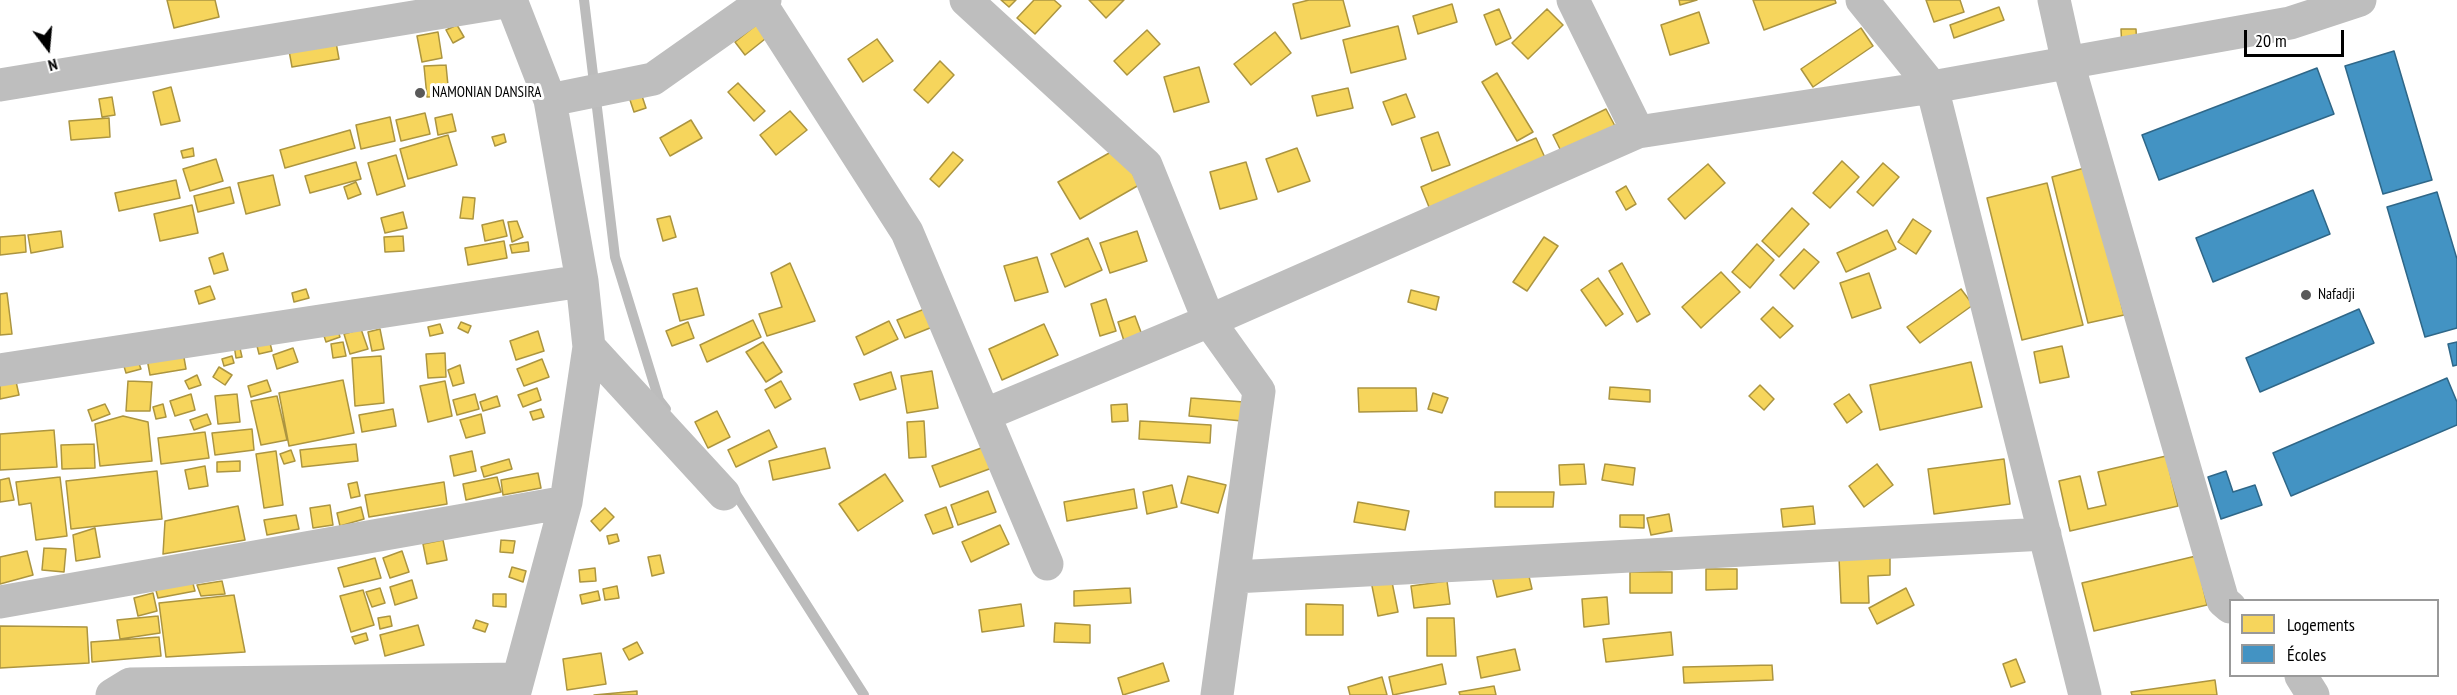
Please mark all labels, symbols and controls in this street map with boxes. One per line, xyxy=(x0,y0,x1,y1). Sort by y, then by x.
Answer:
north arrow xyxy=(18,18,78,78)
scale bar xyxy=(2247,18,2348,56)
text: 20 m xyxy=(2255,29,2287,52)
text: N xyxy=(46,54,60,76)
place label: NAMONIAN DANSIRA xyxy=(432,84,541,102)
marker: NAMONIAN DANSIRA xyxy=(413,86,427,100)
place label: Nafadji xyxy=(2318,286,2355,304)
marker: Nafadji xyxy=(2299,288,2313,302)
legend xyxy=(2229,599,2439,677)
text: Logements xyxy=(2287,613,2355,636)
text: Écoles xyxy=(2287,643,2326,666)

